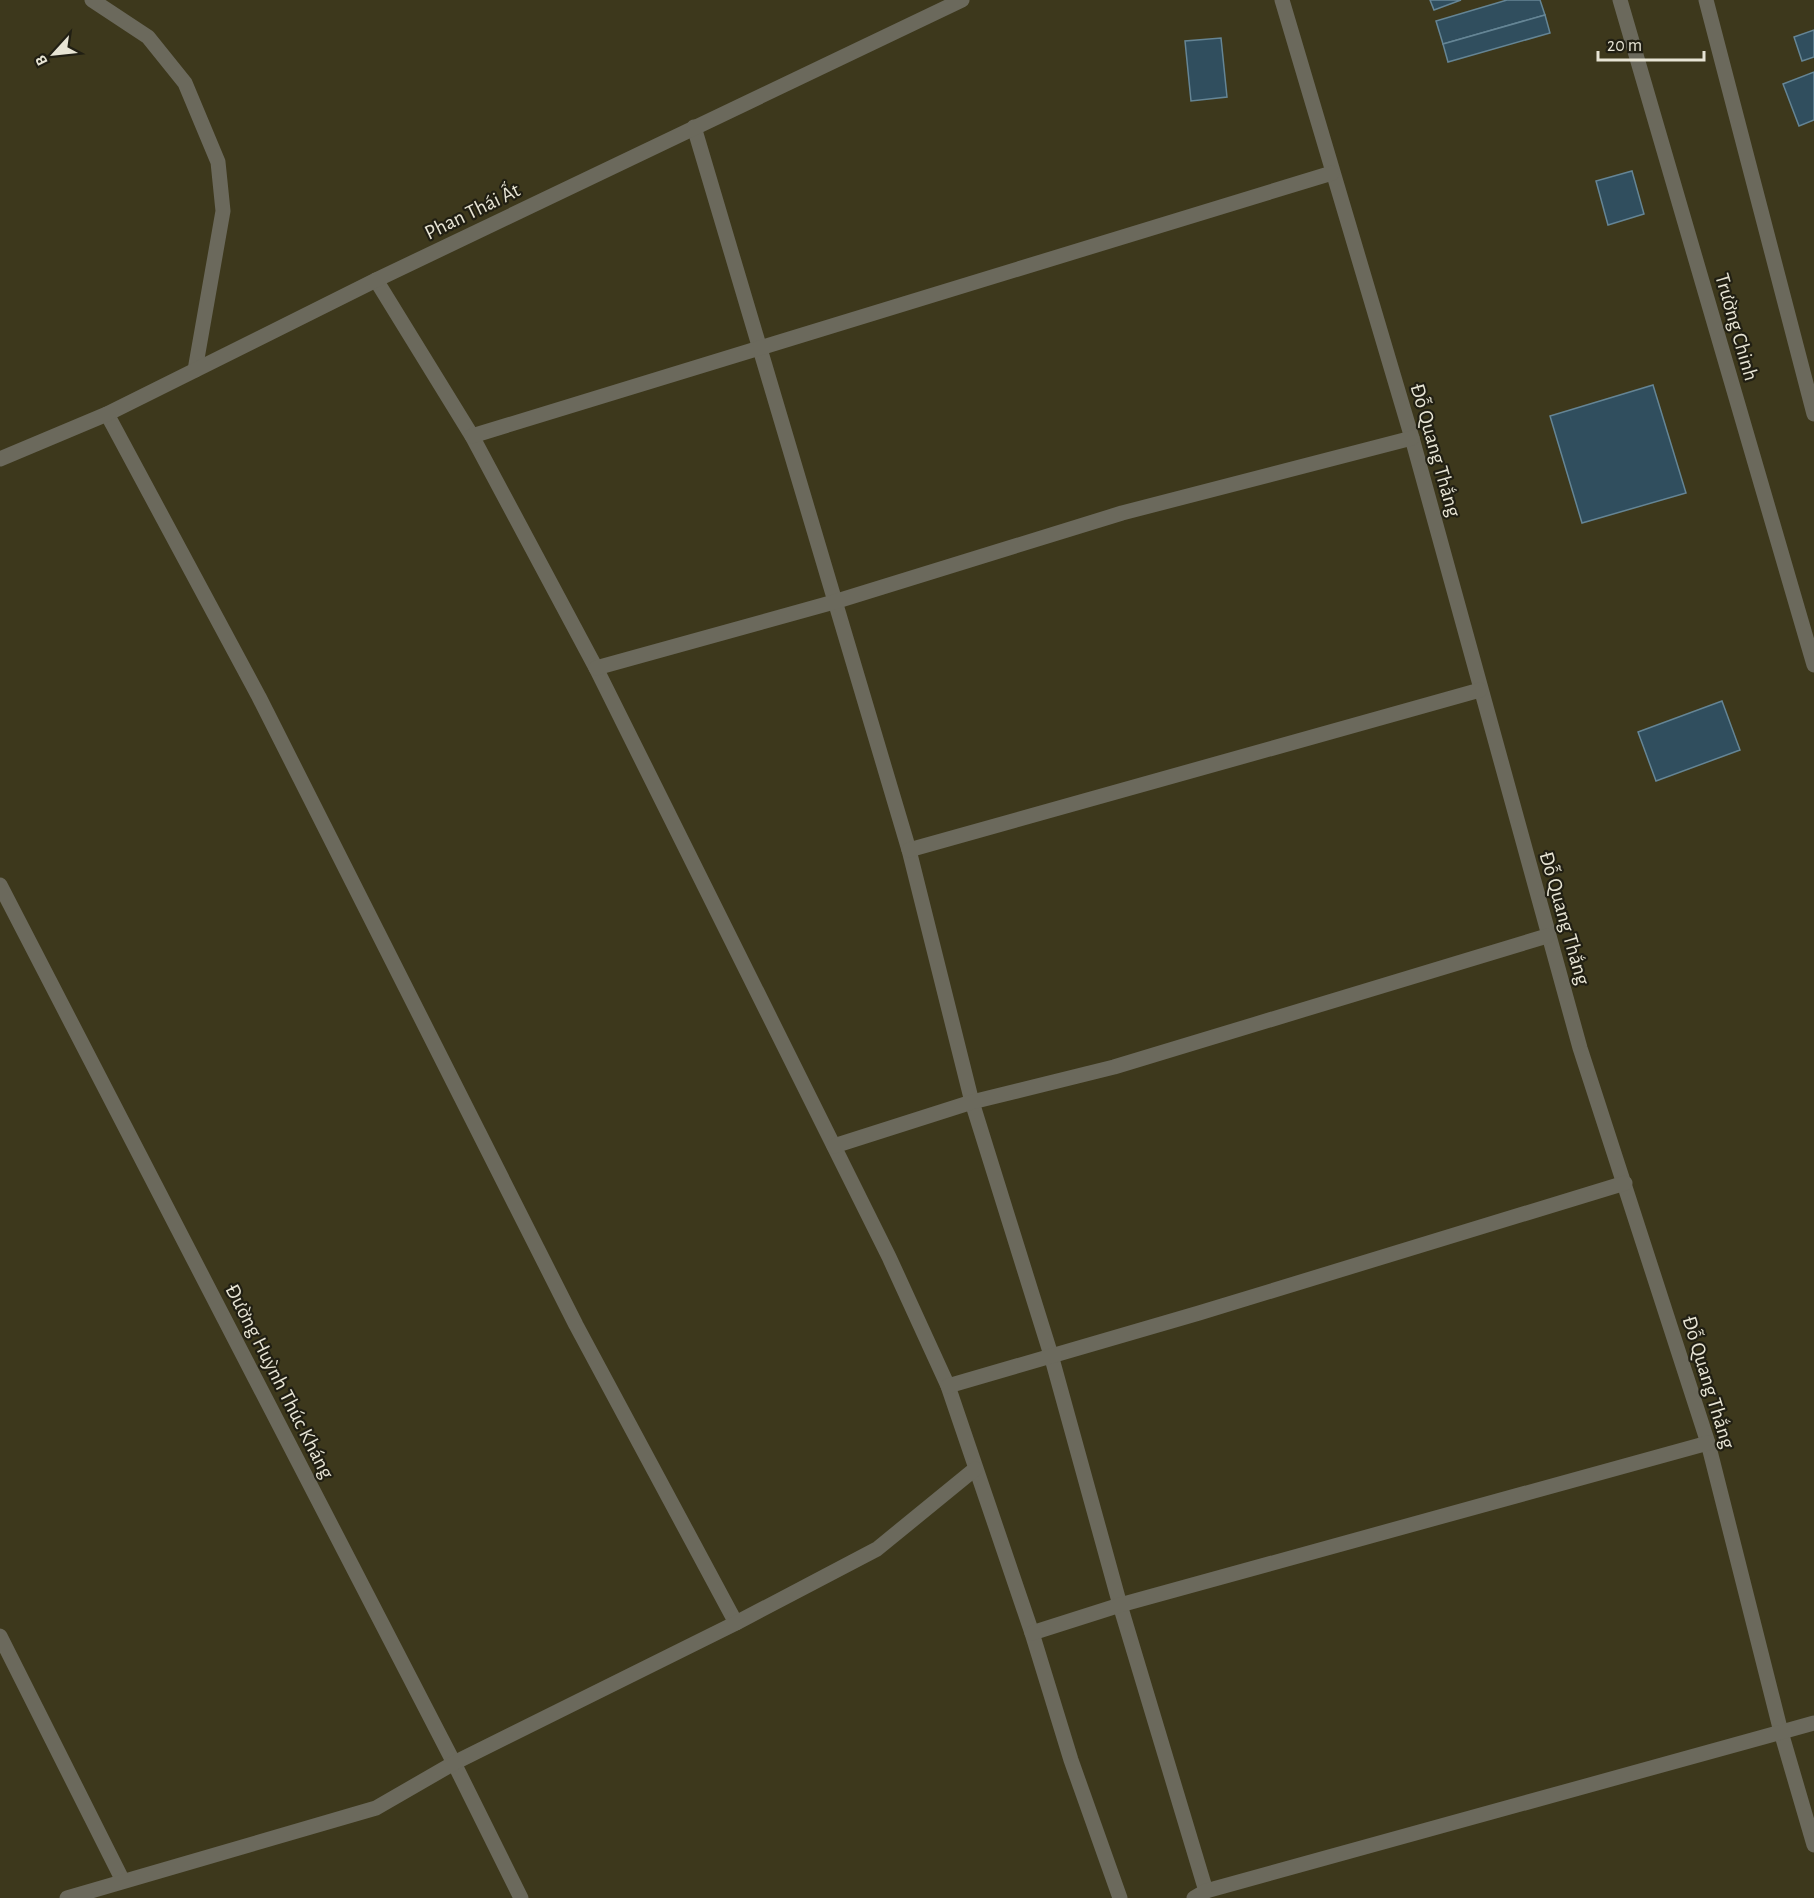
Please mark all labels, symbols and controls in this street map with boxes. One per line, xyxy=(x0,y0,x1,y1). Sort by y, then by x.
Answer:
north arrow xyxy=(24,24,84,84)
scale bar xyxy=(1598,24,1704,62)
text: 20 m xyxy=(1607,37,1642,55)
text: B xyxy=(32,53,51,68)
street label: Phan Thái Ất xyxy=(419,176,524,244)
street label: Trường Chinh xyxy=(1711,271,1762,383)
street label: Đỗ Quang Thắng xyxy=(1406,381,1466,520)
street label: Đỗ Quang Thắng xyxy=(1535,849,1595,988)
street label: Đường Huỳnh Thúc Kháng xyxy=(221,1281,338,1483)
street label: Đỗ Quang Thắng xyxy=(1678,1313,1740,1452)

